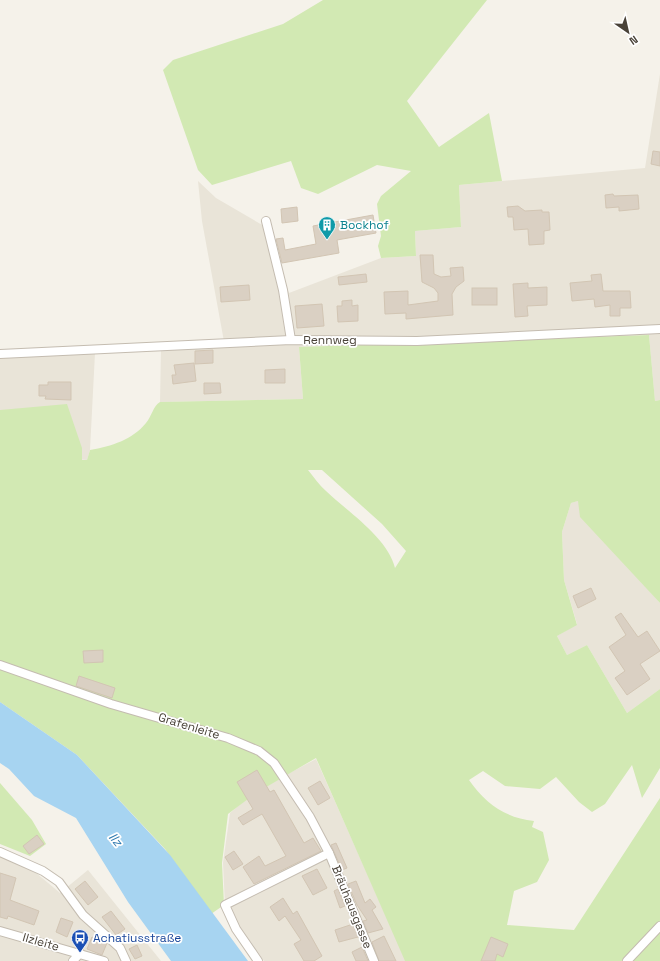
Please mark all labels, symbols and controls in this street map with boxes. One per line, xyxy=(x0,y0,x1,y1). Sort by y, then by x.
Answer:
north arrow xyxy=(608,12,648,52)
text: N xyxy=(627,32,641,48)
building icon: Bockhof xyxy=(317,215,337,240)
place label: Bockhof xyxy=(340,217,389,233)
street label: Rennweg xyxy=(303,332,357,348)
street label: Grafenleite xyxy=(156,709,222,743)
water label: Ilz xyxy=(105,829,127,851)
street label: Bräuhausgasse xyxy=(328,863,376,951)
bus stop icon: Achatiusstraße xyxy=(70,928,90,953)
street label: Ilzleite xyxy=(21,929,61,955)
place label: Achatiusstraße xyxy=(93,930,181,946)

